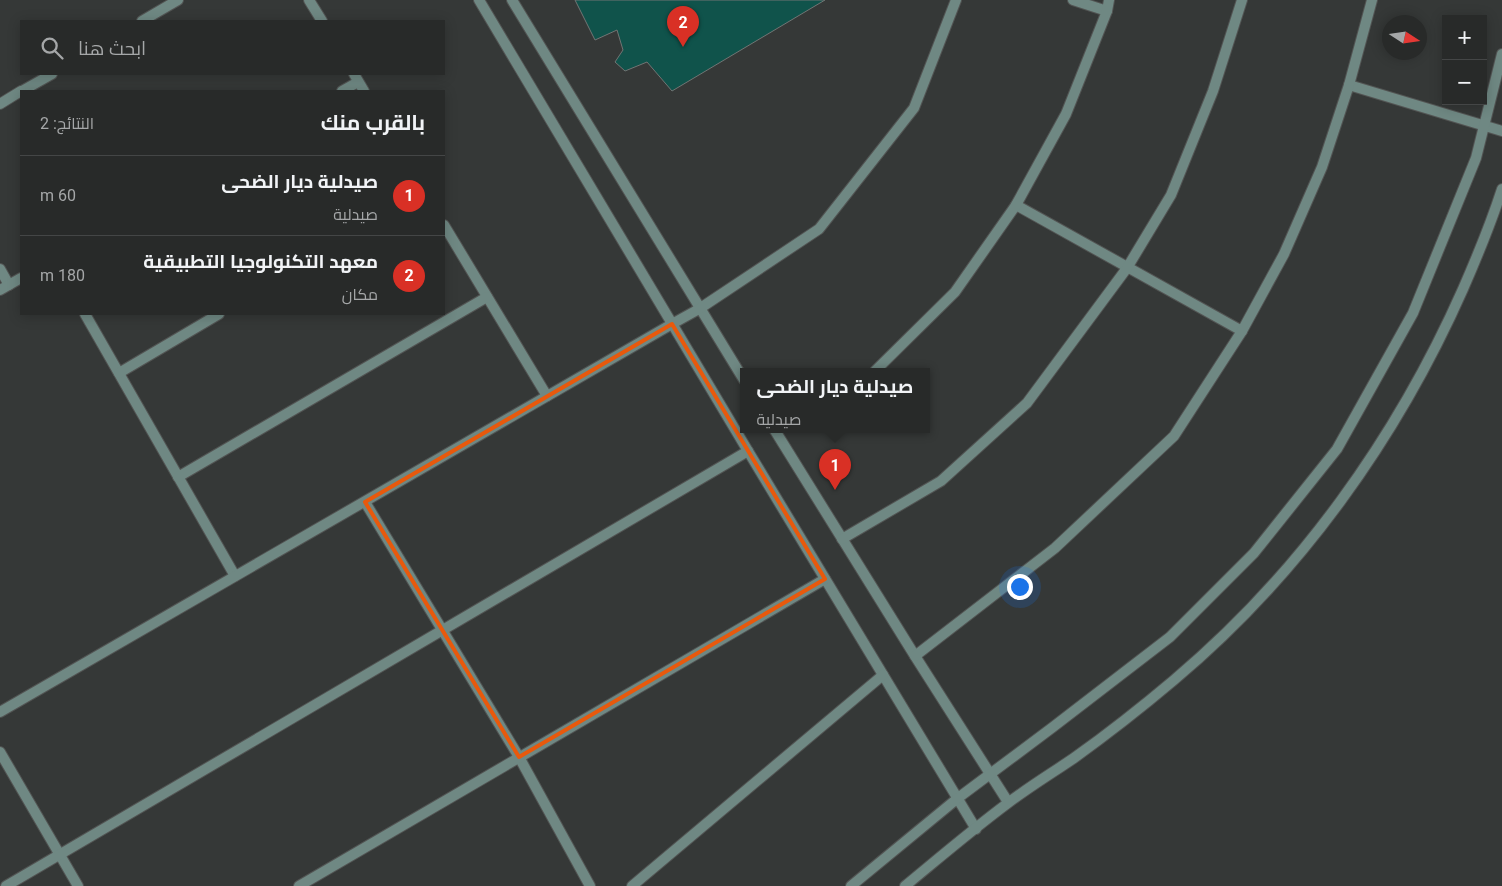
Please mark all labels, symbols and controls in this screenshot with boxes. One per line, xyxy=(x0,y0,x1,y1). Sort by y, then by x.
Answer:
pin: 2 xyxy=(667,6,699,47)
north arrow xyxy=(1382,15,1427,60)
map controls xyxy=(1442,15,1487,105)
button: + xyxy=(1442,15,1487,60)
search box xyxy=(20,20,445,75)
icon: search xyxy=(38,34,66,62)
text: ابحث هنا xyxy=(78,37,146,60)
button: − xyxy=(1442,60,1487,105)
text: بالقرب منك xyxy=(321,111,425,135)
text: النتائج: 2 xyxy=(40,114,94,133)
text: صيدلية ديار الضحى xyxy=(221,170,378,193)
text: 60 m xyxy=(40,186,76,205)
text: 1 xyxy=(404,186,414,205)
text: صيدلية xyxy=(333,205,378,224)
text: معهد التكنولوجيا التطبيقية xyxy=(143,250,378,273)
text: 180 m xyxy=(40,266,85,285)
text: 2 xyxy=(404,266,414,285)
text: مكان xyxy=(342,285,378,304)
popup xyxy=(740,368,930,433)
text: صيدلية ديار الضحى xyxy=(757,375,913,398)
text: صيدلية xyxy=(757,410,801,429)
pin: 1 xyxy=(819,449,851,490)
your location xyxy=(1007,574,1033,600)

